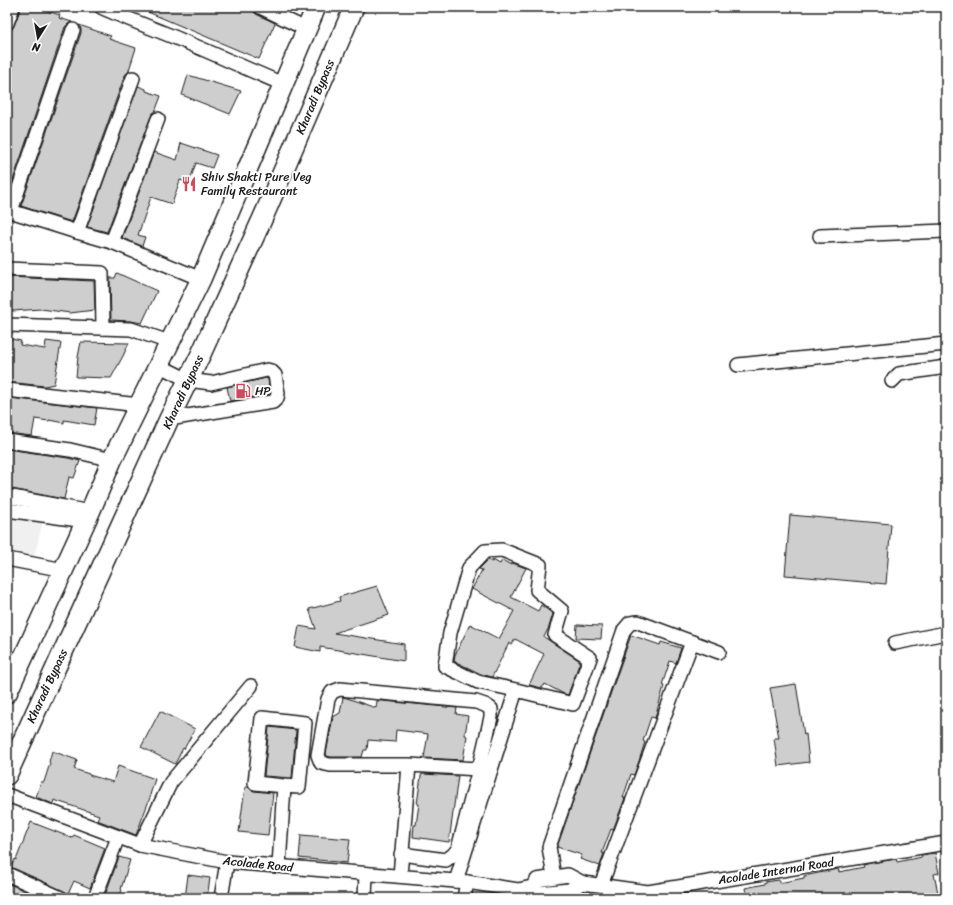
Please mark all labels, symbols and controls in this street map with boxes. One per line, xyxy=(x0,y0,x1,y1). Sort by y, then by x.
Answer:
north arrow xyxy=(18,18,58,58)
text: N xyxy=(30,37,43,58)
street label: Kharadi Bypass xyxy=(289,55,341,138)
place label: Shiv Shakti Pure Veg Family Restaurant xyxy=(201,166,312,202)
restaurant icon: Shiv Shakti Pure Veg Family Restaurant xyxy=(180,175,198,193)
street label: Kharadi Bypass xyxy=(156,351,210,433)
place label: HP xyxy=(255,380,271,402)
fuel station icon: HP xyxy=(234,382,252,400)
street label: Kharadi Bypass xyxy=(20,645,74,727)
street label: Acolade Road xyxy=(221,849,296,879)
street label: Acolade Internal Road xyxy=(716,851,836,891)

